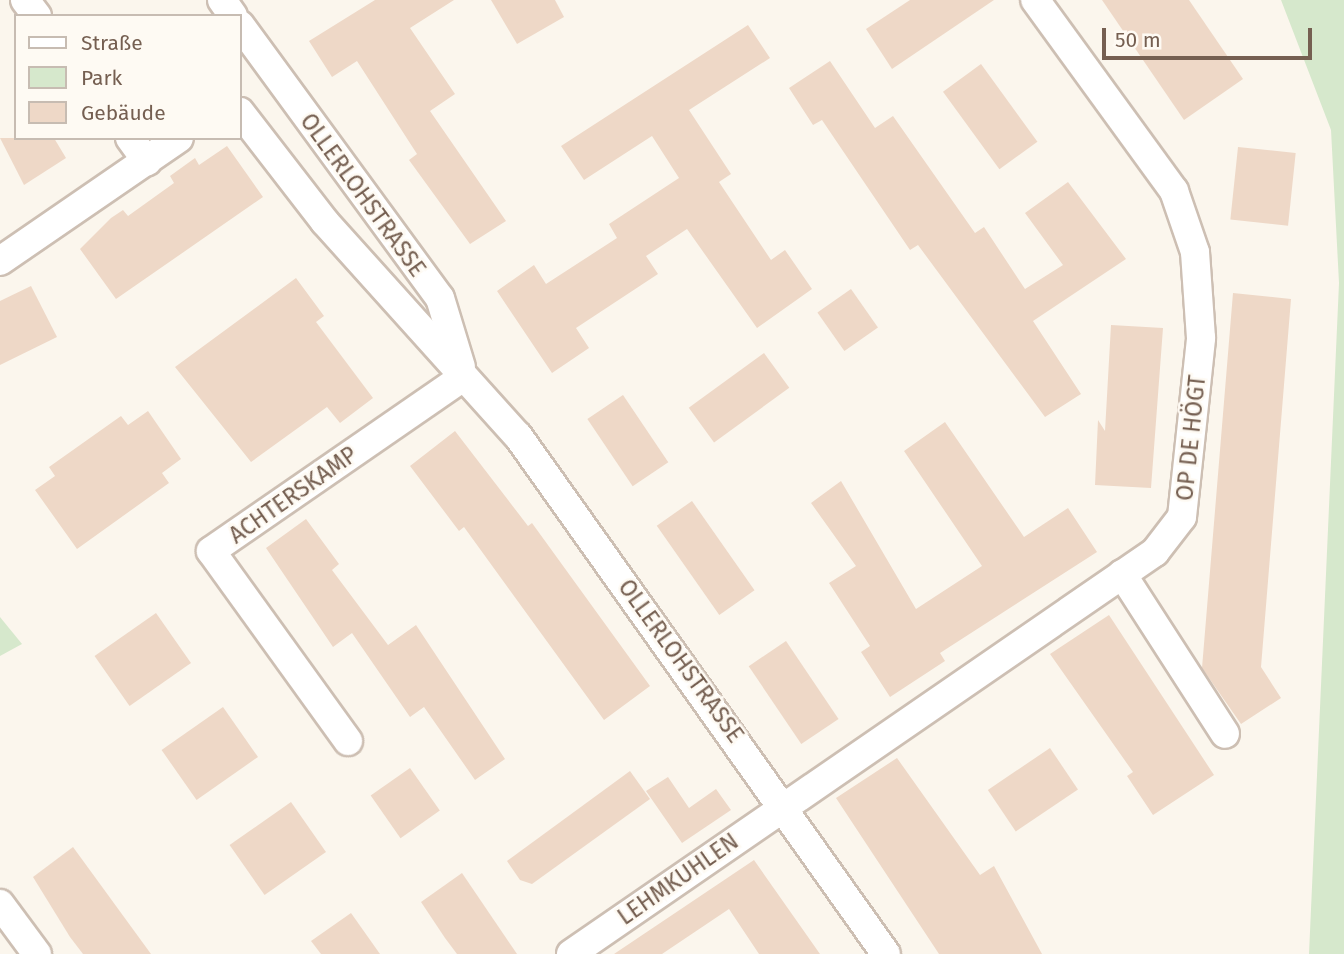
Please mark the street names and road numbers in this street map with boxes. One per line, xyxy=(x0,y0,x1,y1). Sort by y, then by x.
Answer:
street label: OLLERLOHSTRASSE xyxy=(294,108,432,282)
street label: OP DE HÖGT xyxy=(1171,374,1211,502)
street label: ACHTERSKAMP xyxy=(224,441,362,549)
street label: OLLERLOHSTRASSE xyxy=(612,574,750,748)
street label: LEHMKUHLEN xyxy=(612,827,744,931)

